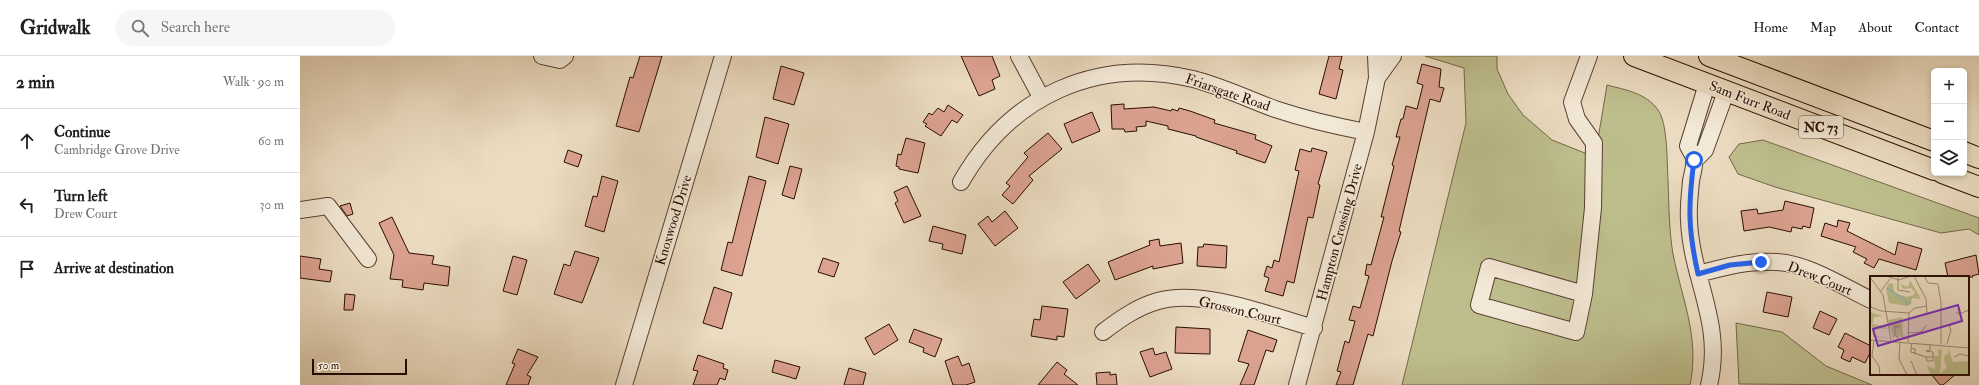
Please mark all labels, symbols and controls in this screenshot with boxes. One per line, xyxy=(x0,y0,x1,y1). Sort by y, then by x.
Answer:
search box xyxy=(115,10,395,46)
text: Gridwalk xyxy=(20,16,91,40)
icon: search xyxy=(129,17,151,39)
text: Search here xyxy=(161,18,230,37)
text: Home xyxy=(1753,19,1788,36)
text: Map xyxy=(1810,19,1836,36)
text: About xyxy=(1858,19,1892,36)
text: Contact xyxy=(1914,19,1959,36)
map controls xyxy=(1931,68,1967,176)
button: + xyxy=(1931,68,1967,104)
street label: Friarsgate Road xyxy=(1183,70,1272,115)
text: 2 min xyxy=(16,72,55,93)
text: Walk · 90 m xyxy=(223,74,284,90)
street label: Sam Furr Road xyxy=(1707,77,1793,124)
button: − xyxy=(1931,104,1967,140)
road number: NC 73 xyxy=(1799,116,1843,138)
text: Continue xyxy=(54,123,110,142)
icon: ahead xyxy=(16,130,38,152)
text: 60 m xyxy=(258,133,284,149)
button: layers xyxy=(1931,140,1967,176)
text: Cambridge Grove Drive xyxy=(54,142,180,158)
route start xyxy=(1685,151,1703,169)
street label: Hampton Crossing Drive xyxy=(1313,162,1367,303)
street label: Knoxwood Drive xyxy=(652,173,695,267)
text: Turn left xyxy=(54,187,108,206)
icon: left xyxy=(16,194,38,216)
text: 30 m xyxy=(260,197,284,213)
text: Drew Court xyxy=(54,206,117,222)
route end xyxy=(1752,253,1770,271)
icon: arrive xyxy=(16,258,38,280)
street label: Drew Court xyxy=(1785,258,1855,299)
text: Arrive at destination xyxy=(54,259,174,278)
inset map xyxy=(1870,276,1969,375)
street label: Grosson Court xyxy=(1197,293,1283,328)
scale bar xyxy=(312,357,407,376)
text: 50 m xyxy=(318,359,339,372)

